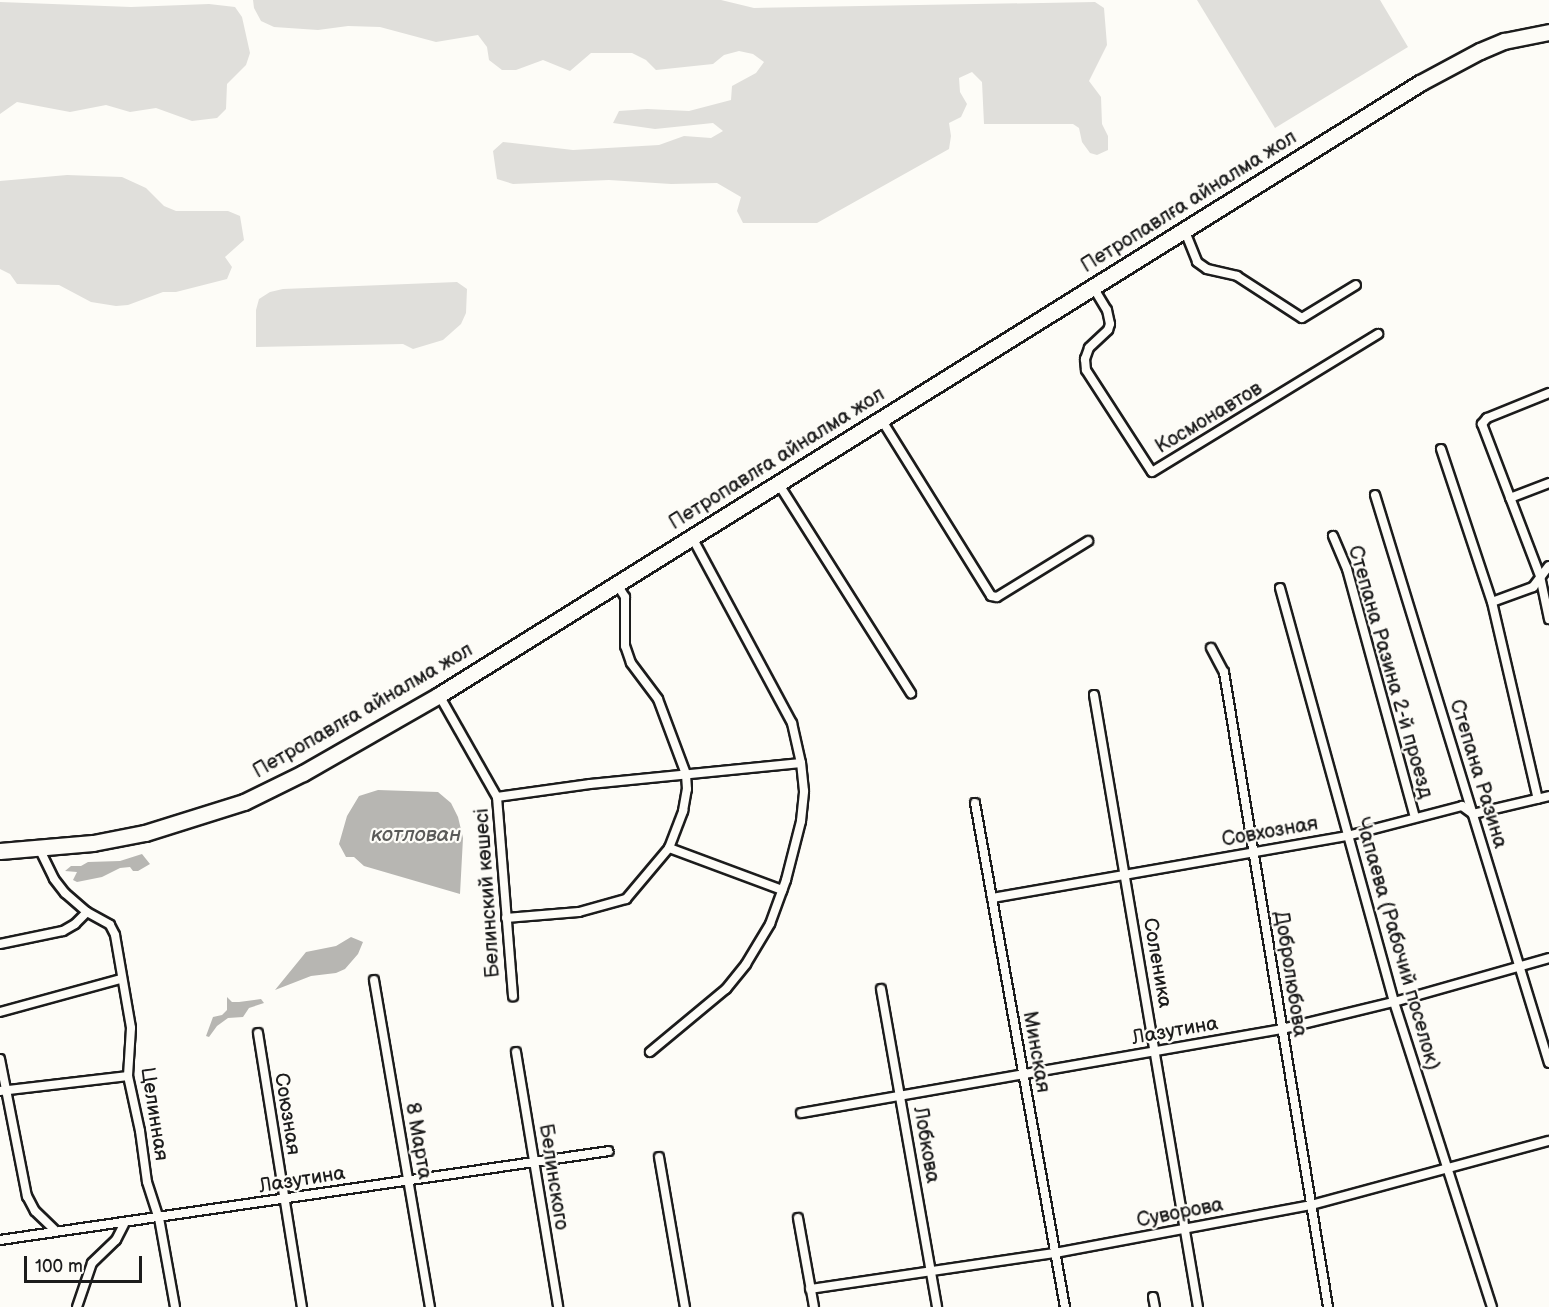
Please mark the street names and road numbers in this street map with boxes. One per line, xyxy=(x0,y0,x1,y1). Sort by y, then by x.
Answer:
street label: Петропавлға айналма жол xyxy=(1077,126,1301,278)
street label: Космонавтов xyxy=(1151,377,1267,459)
street label: Петропавлға айналма жол xyxy=(665,383,889,535)
street label: Степана Разина 2-й проезд xyxy=(1342,543,1438,801)
street label: Петропавлға айналма жол xyxy=(249,638,477,784)
street label: Степана Разина xyxy=(1444,697,1512,851)
street label: Белинский көшесі xyxy=(470,807,506,979)
street label: Совхозная xyxy=(1220,812,1320,852)
street label: Чапаева (Рабочий поселок) xyxy=(1349,815,1445,1073)
street label: Добролюбова xyxy=(1268,909,1312,1039)
street label: Соленика xyxy=(1137,916,1177,1010)
street label: Минская xyxy=(1017,1009,1055,1095)
street label: Лазутина xyxy=(1130,1012,1220,1050)
street label: Целинная xyxy=(135,1065,173,1163)
street label: Союзная xyxy=(269,1071,305,1157)
street label: 8 Марта xyxy=(399,1101,437,1181)
street label: Лобкова xyxy=(907,1105,945,1185)
street label: Белинского xyxy=(533,1122,573,1232)
street label: Лазутина xyxy=(257,1161,347,1199)
street label: Суворова xyxy=(1135,1193,1225,1233)

